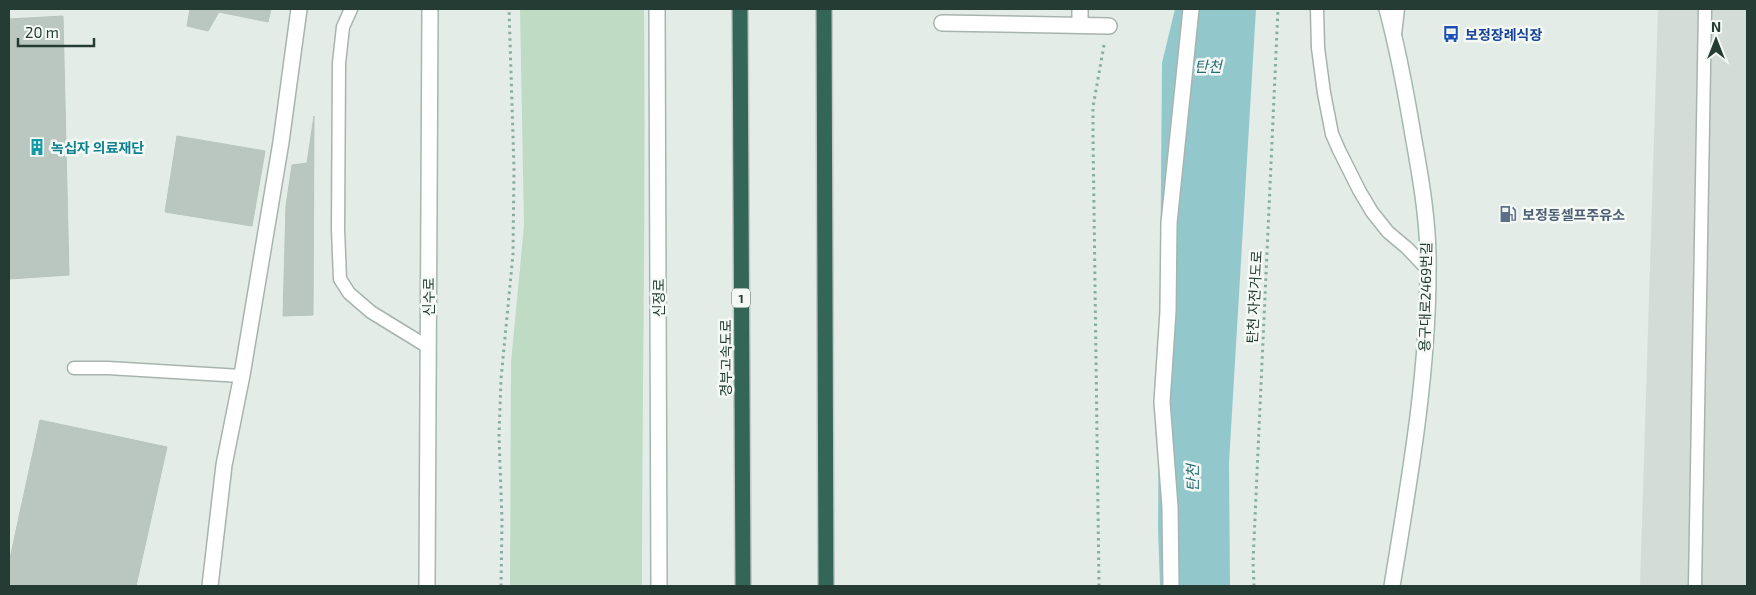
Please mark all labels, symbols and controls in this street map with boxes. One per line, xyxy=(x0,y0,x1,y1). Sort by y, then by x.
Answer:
scale bar xyxy=(18,15,94,47)
north arrow xyxy=(1691,15,1741,65)
text: N xyxy=(1711,18,1721,35)
text: 20 m xyxy=(25,23,59,41)
bus stop icon: 보정장례식장 xyxy=(1441,24,1461,44)
place label: 보정장례식장 xyxy=(1465,26,1542,43)
water label: 탄천 xyxy=(1194,57,1224,75)
building icon: 녹십자 의료재단 xyxy=(27,137,47,157)
place label: 녹십자 의료재단 xyxy=(51,139,144,156)
fuel station icon: 보정동셀프주유소 xyxy=(1498,204,1518,224)
place label: 보정동셀프주유소 xyxy=(1522,206,1625,223)
street label: 용구대로2469번길 xyxy=(1416,242,1434,352)
street label: 탄천 자전거도로 xyxy=(1243,250,1265,344)
street label: 신수로 xyxy=(420,278,437,316)
street label: 신정로 xyxy=(650,279,667,317)
road number: 1 xyxy=(732,288,750,308)
street label: 경부고속도로 xyxy=(717,319,734,397)
water label: 탄천 xyxy=(1183,462,1201,492)

